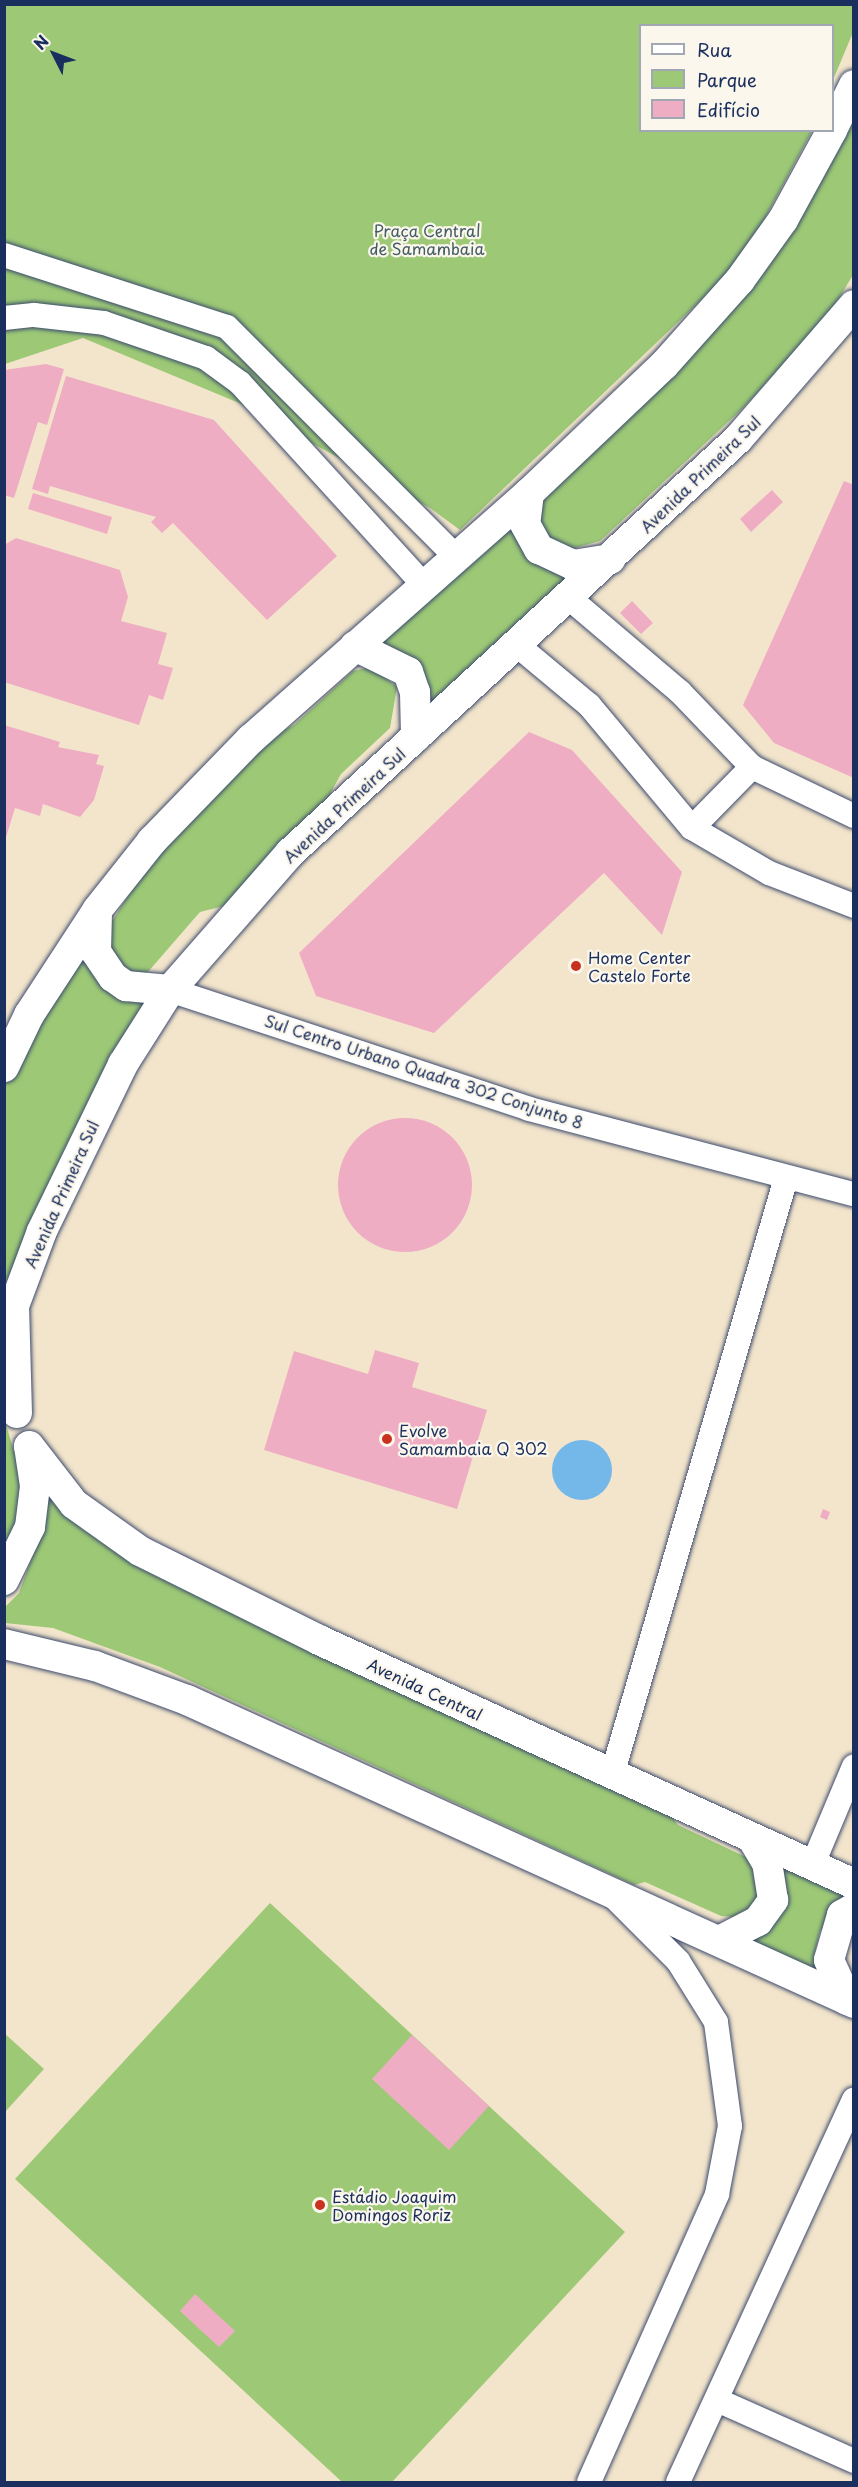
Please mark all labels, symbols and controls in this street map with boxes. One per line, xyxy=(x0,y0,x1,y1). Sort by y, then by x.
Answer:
north arrow xyxy=(24,24,84,84)
legend xyxy=(639,24,834,132)
text: N xyxy=(27,29,54,55)
text: Rua xyxy=(697,36,732,63)
text: Parque xyxy=(697,66,757,93)
text: Edifício xyxy=(697,96,760,123)
park label: Praça Central de Samambaia xyxy=(369,220,485,258)
street label: Avenida Primeira Sul xyxy=(636,412,764,536)
street label: Avenida Primeira Sul xyxy=(279,743,409,867)
place label: Home Center Castelo Forte xyxy=(588,947,691,985)
marker: Home Center Castelo Forte xyxy=(569,959,583,973)
street label: Sul Centro Urbano Quadra 302 Conjunto 8 xyxy=(261,1010,587,1132)
street label: Avenida Primeira Sul xyxy=(20,1117,102,1271)
place label: Evolve Samambaia Q 302 xyxy=(399,1420,548,1458)
marker: Evolve Samambaia Q 302 xyxy=(380,1432,394,1446)
street label: Avenida Central xyxy=(365,1654,485,1724)
place label: Estádio Joaquim Domingos Roriz xyxy=(332,2186,458,2224)
marker: Estádio Joaquim Domingos Roriz xyxy=(313,2198,327,2212)

